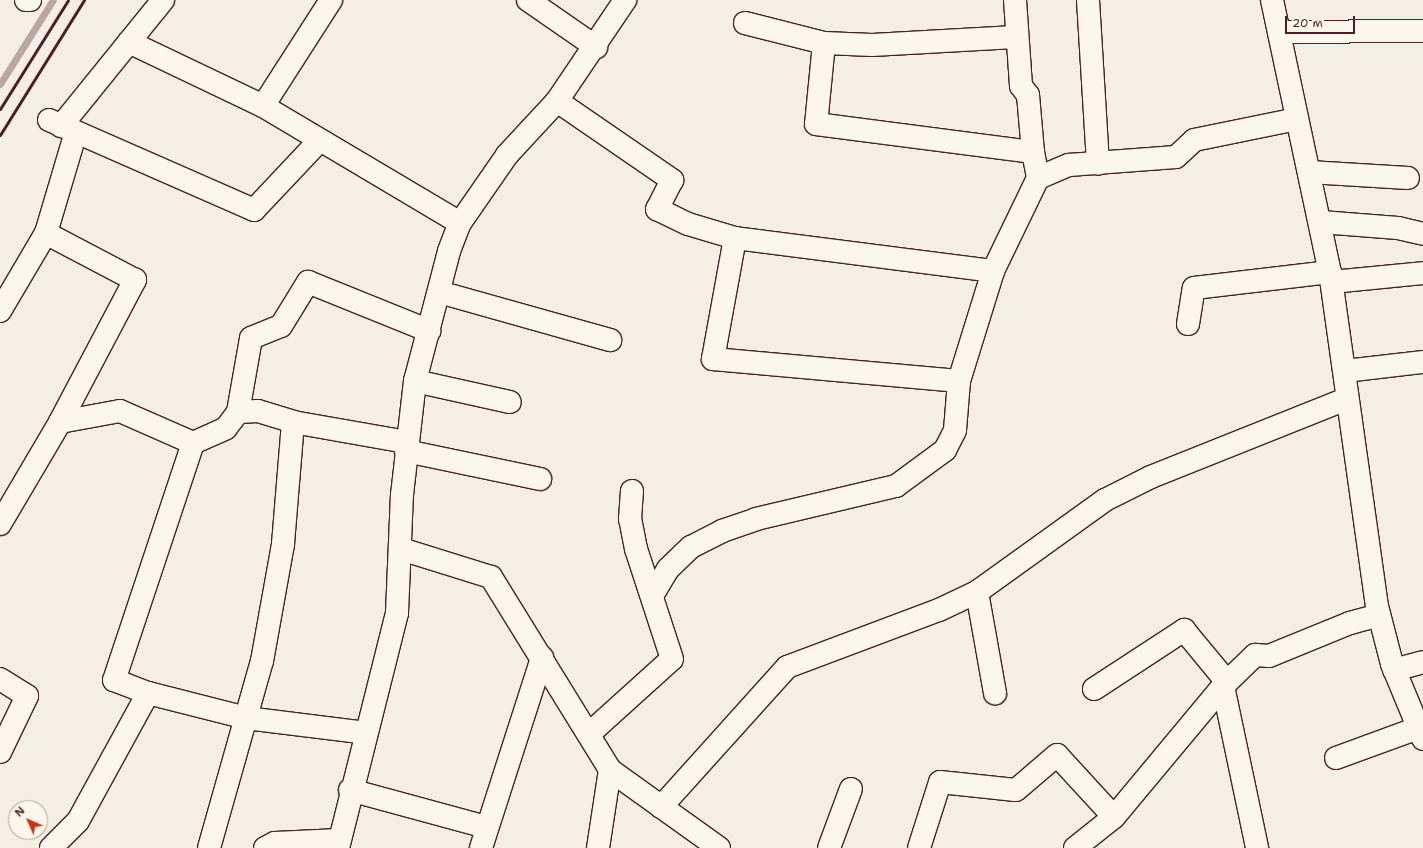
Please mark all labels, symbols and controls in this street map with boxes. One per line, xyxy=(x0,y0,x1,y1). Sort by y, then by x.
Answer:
scale bar xyxy=(1287,8,1357,34)
text: 20 m xyxy=(1292,15,1323,31)
north arrow xyxy=(8,800,48,840)
text: N xyxy=(11,803,28,820)

